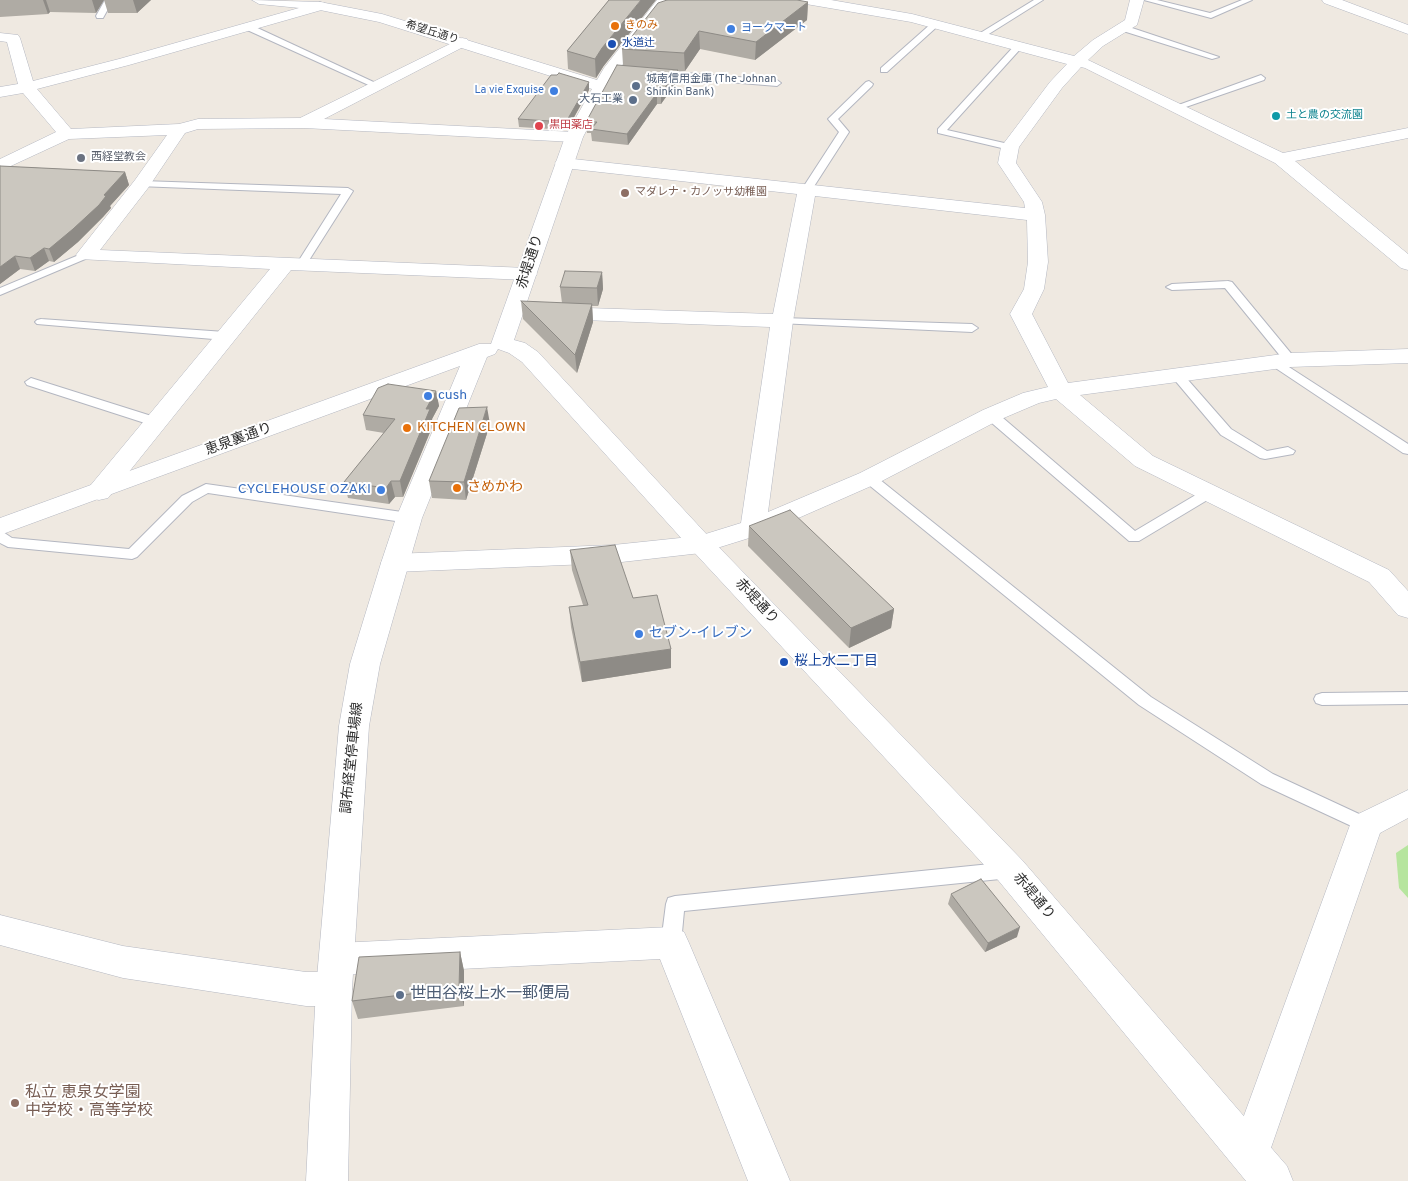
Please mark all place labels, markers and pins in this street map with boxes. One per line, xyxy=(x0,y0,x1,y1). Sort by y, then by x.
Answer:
place label: きのみ xyxy=(625,19,658,33)
marker: きのみ xyxy=(609,20,621,32)
place label: ヨークマート xyxy=(741,22,807,36)
marker: ヨークマート xyxy=(725,23,737,35)
place label: 水道辻 xyxy=(622,37,655,51)
marker: 水道辻 xyxy=(606,38,618,50)
place label: 城南信用金庫 (The Johnan Shinkin Bank) xyxy=(646,73,776,99)
marker: 城南信用金庫 (The Johnan Shinkin Bank) xyxy=(630,80,642,92)
place label: La vie Exquise xyxy=(474,84,544,98)
marker: La vie Exquise xyxy=(548,85,560,97)
place label: 大石工業 xyxy=(579,93,623,107)
marker: 大石工業 xyxy=(627,94,639,106)
place label: 土と農の交流園 xyxy=(1286,109,1363,123)
marker: 土と農の交流園 xyxy=(1270,110,1282,122)
place label: 黒田薬店 xyxy=(549,119,593,133)
marker: 黒田薬店 xyxy=(533,120,545,132)
place label: 西経堂教会 xyxy=(91,151,146,165)
marker: 西経堂教会 xyxy=(75,152,87,164)
place label: マダレナ・カノッサ幼稚園 xyxy=(635,186,767,200)
marker: マダレナ・カノッサ幼稚園 xyxy=(619,187,631,199)
place label: cush xyxy=(438,388,467,404)
marker: cush xyxy=(422,390,434,402)
place label: KITCHEN CLOWN xyxy=(417,420,526,436)
marker: KITCHEN CLOWN xyxy=(401,422,413,434)
place label: さめかわ xyxy=(467,480,523,496)
place label: CYCLEHOUSE OZAKI xyxy=(238,482,371,498)
marker: さめかわ xyxy=(451,482,463,494)
marker: CYCLEHOUSE OZAKI xyxy=(375,484,387,496)
place label: セブン-イレブン xyxy=(649,626,753,642)
marker: セブン-イレブン xyxy=(633,628,645,640)
place label: 桜上水二丁目 xyxy=(794,654,878,670)
marker: 桜上水二丁目 xyxy=(778,656,790,668)
place label: 世田谷桜上水一郵便局 xyxy=(410,985,570,1005)
marker: 世田谷桜上水一郵便局 xyxy=(394,989,406,1001)
place label: 私立 恵泉女学園 中学校・高等学校 xyxy=(25,1084,153,1122)
marker: 私立 恵泉女学園 中学校・高等学校 xyxy=(9,1097,21,1109)

